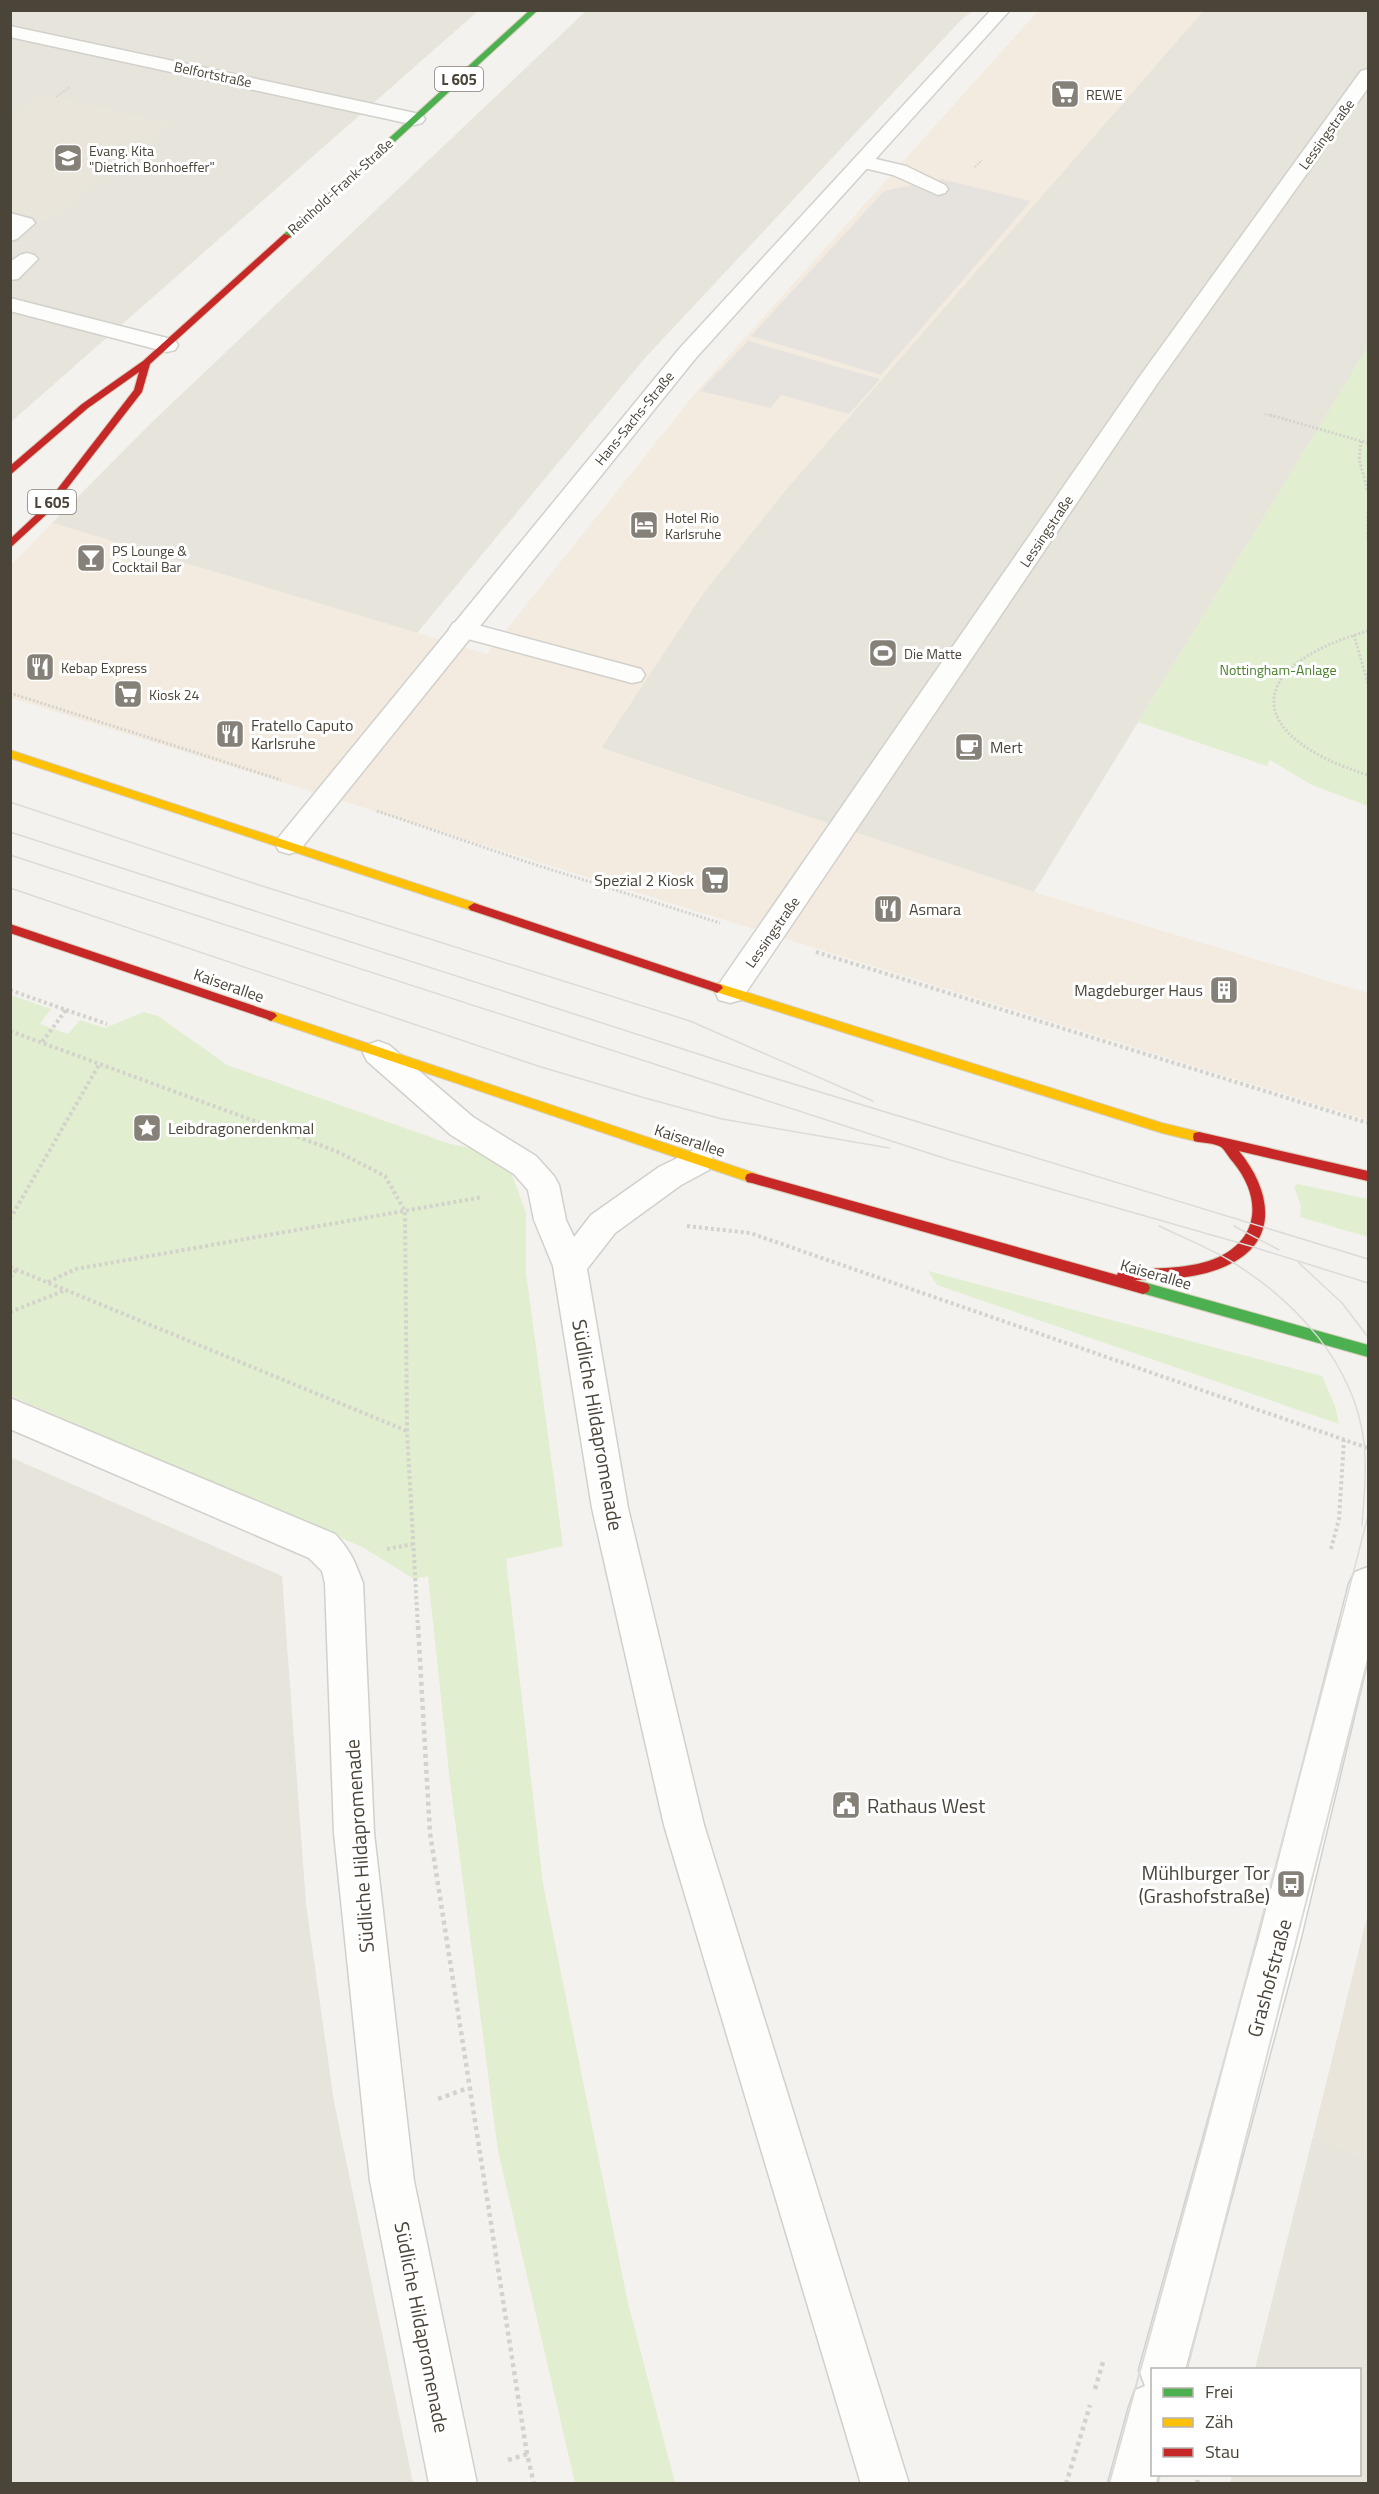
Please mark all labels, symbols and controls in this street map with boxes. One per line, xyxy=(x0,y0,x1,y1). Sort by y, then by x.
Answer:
street label: Belfortstraße xyxy=(172,56,254,92)
road number: L 605 xyxy=(435,67,483,91)
supermarket icon: REWE xyxy=(1049,78,1081,110)
place label: REWE xyxy=(1086,84,1123,105)
street label: Lessingstraße xyxy=(1293,94,1359,174)
street label: Reinhold-Frank-Straße xyxy=(283,133,397,239)
place label: Evang. Kita "Dietrich Bonhoeffer" xyxy=(89,140,215,177)
school or university icon: Evang. Kita "Dietrich Bonhoeffer" xyxy=(52,142,84,174)
street label: Hans-Sachs-Straße xyxy=(589,366,679,470)
road number: L 605 xyxy=(28,490,76,514)
street label: Lessingstraße xyxy=(1014,491,1078,571)
place label: Hotel Rio Karlsruhe xyxy=(665,507,721,544)
hotel icon: Hotel Rio Karlsruhe xyxy=(628,509,660,541)
place label: PS Lounge & Cocktail Bar xyxy=(112,540,187,577)
bar icon: PS Lounge & Cocktail Bar xyxy=(75,542,107,574)
sports icon: Die Matte xyxy=(867,637,899,669)
place label: Die Matte xyxy=(904,643,962,664)
restaurant icon: Kebap Express xyxy=(24,651,56,683)
place label: Kebap Express xyxy=(61,657,147,678)
park label: Nottingham-Anlage xyxy=(1220,659,1336,680)
supermarket icon: Kiosk 24 xyxy=(112,678,144,710)
place label: Kiosk 24 xyxy=(149,684,200,705)
place label: Fratello Caputo Karlsruhe xyxy=(251,713,353,755)
restaurant icon: Fratello Caputo Karlsruhe xyxy=(214,718,246,750)
cafe icon: Mert xyxy=(953,731,985,763)
place label: Mert xyxy=(990,735,1023,759)
supermarket icon: Spezial 2 Kiosk xyxy=(699,864,731,896)
place label: Spezial 2 Kiosk xyxy=(594,868,694,892)
street label: Lessingstraße xyxy=(740,892,804,972)
restaurant icon: Asmara xyxy=(872,893,904,925)
place label: Asmara xyxy=(909,897,961,921)
street label: Kaiserallee xyxy=(190,962,268,1008)
building icon: Magdeburger Haus xyxy=(1208,974,1240,1006)
place label: Magdeburger Haus xyxy=(1074,978,1203,1002)
place icon: Leibdragonerdenkmal xyxy=(131,1112,163,1144)
place label: Leibdragonerdenkmal xyxy=(168,1116,314,1140)
street label: Kaiserallee xyxy=(651,1117,729,1163)
street label: Kaiserallee xyxy=(1117,1252,1195,1296)
street label: Südliche Hildapromenade xyxy=(564,1317,632,1533)
street label: Südliche Hildapromenade xyxy=(336,1738,382,1954)
public building icon: Rathaus West xyxy=(830,1789,862,1821)
place label: Rathaus West xyxy=(867,1790,985,1821)
place label: Mühlburger Tor (Grashofstraße) xyxy=(1138,1857,1270,1911)
bus stop icon: Mühlburger Tor (Grashofstraße) xyxy=(1275,1868,1307,1900)
street label: Grashofstraße xyxy=(1238,1915,1300,2041)
street label: Südliche Hildapromenade xyxy=(386,2219,458,2435)
legend xyxy=(1151,2368,1361,2476)
text: Frei xyxy=(1205,2378,1233,2405)
text: Zäh xyxy=(1205,2408,1233,2435)
text: Stau xyxy=(1205,2438,1240,2465)

